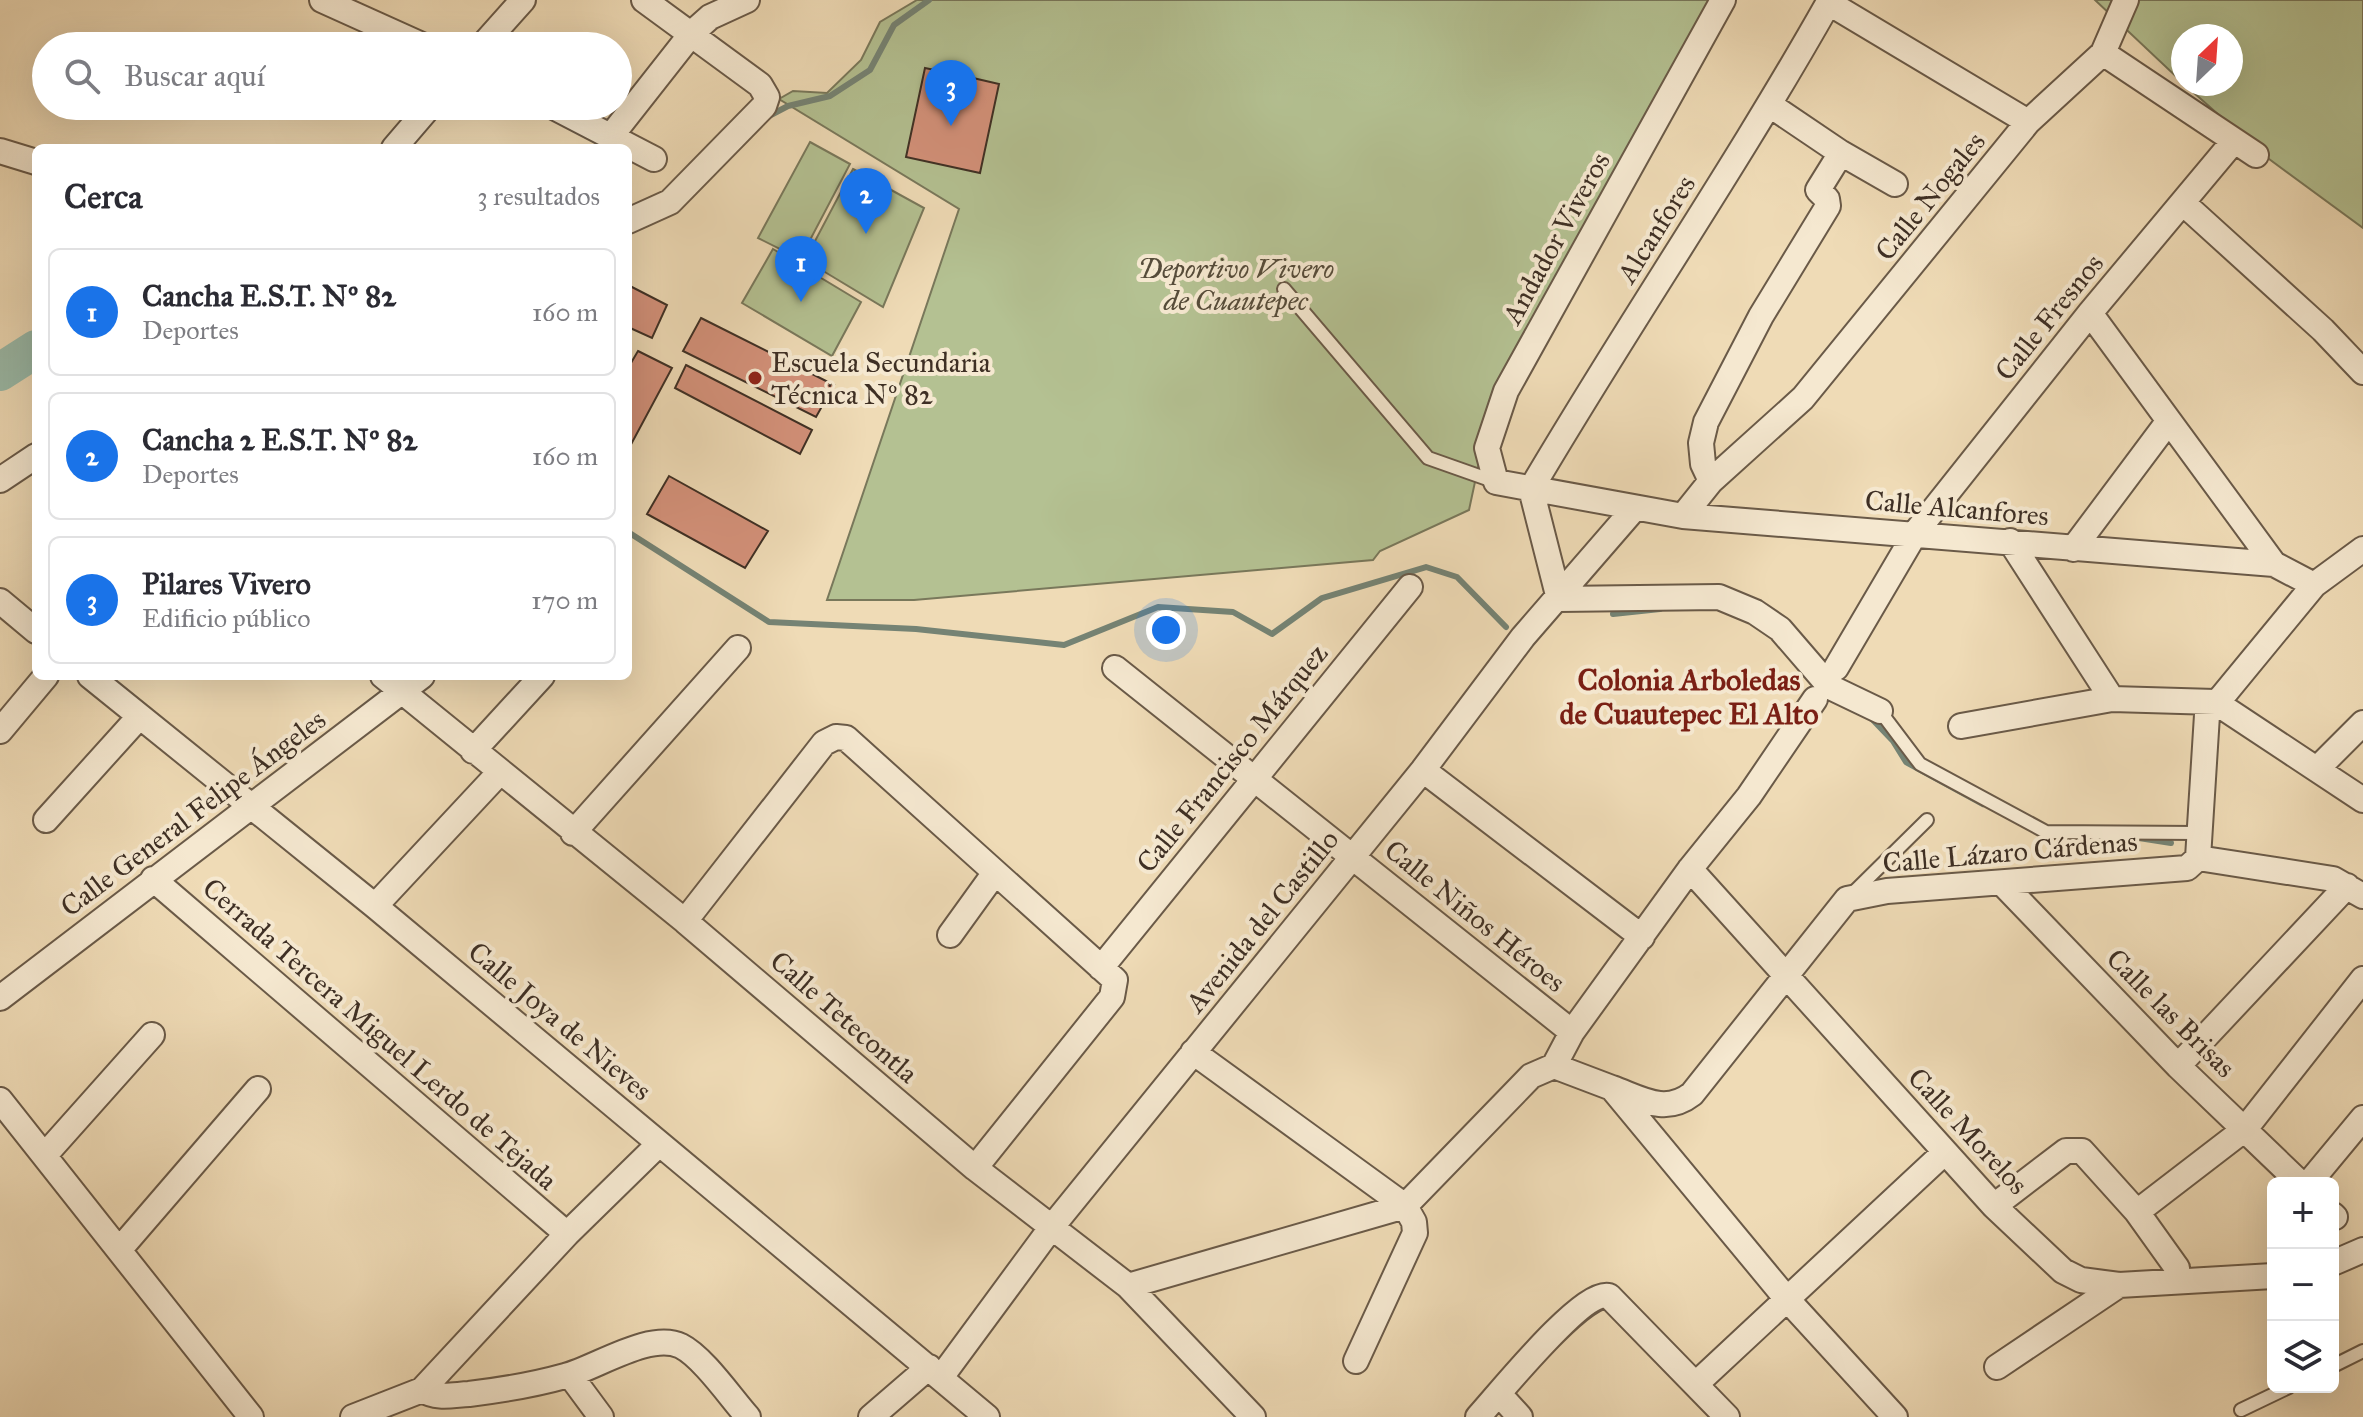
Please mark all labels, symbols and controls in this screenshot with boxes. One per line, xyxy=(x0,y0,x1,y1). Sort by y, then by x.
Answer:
north arrow xyxy=(2171,24,2243,96)
search box xyxy=(32,32,632,120)
icon: search xyxy=(60,54,104,98)
text: Buscar aquí xyxy=(124,58,265,94)
pin: 3 xyxy=(925,60,977,126)
street label: Calle Nogales xyxy=(1867,125,1993,267)
street label: Andador Viveros xyxy=(1494,146,1618,331)
pin: 2 xyxy=(840,168,892,234)
street label: Alcanfores xyxy=(1609,169,1703,290)
text: Cerca xyxy=(64,176,143,217)
text: 3 resultados xyxy=(477,180,600,212)
pin: 1 xyxy=(775,236,827,302)
street label: Calle Fresnos xyxy=(1987,246,2111,388)
park label: Deportivo Vivero de Cuautepec xyxy=(1138,251,1334,318)
text: Cancha E.S.T. Nº 82 xyxy=(142,278,396,314)
text: 1 xyxy=(87,296,97,328)
text: 160 m xyxy=(532,296,598,328)
text: Deportes xyxy=(142,314,239,346)
place label: Escuela Secundaria Técnica Nº 82 xyxy=(771,345,991,412)
marker: Escuela Secundaria Técnica Nº 82 xyxy=(746,369,764,387)
text: Cancha 2 E.S.T. Nº 82 xyxy=(142,422,417,458)
text: 2 xyxy=(86,440,98,472)
text: 160 m xyxy=(532,440,598,472)
text: Deportes xyxy=(142,458,239,490)
street label: Calle Alcanfores xyxy=(1864,483,2050,533)
text: Pilares Vivero xyxy=(142,566,311,602)
text: 3 xyxy=(87,584,97,616)
text: 170 m xyxy=(531,584,598,616)
text: Edificio público xyxy=(142,602,310,634)
your location xyxy=(1146,610,1186,650)
street label: Calle Francisco Márquez xyxy=(1129,636,1335,880)
district label: Colonia Arboledas de Cuautepec El Alto xyxy=(1559,662,1819,732)
street label: Calle General Felipe Ángeles xyxy=(54,702,332,924)
street label: Avenida del Castillo xyxy=(1177,823,1346,1020)
street label: Calle Lázaro Cárdenas xyxy=(1881,823,2139,881)
street label: Calle Niños Héroes xyxy=(1377,832,1573,1000)
street label: Cerrada Tercera Miguel Lerdo de Tejada xyxy=(196,870,565,1198)
street label: Calle Joya de Nieves xyxy=(461,934,659,1108)
street label: Calle las Brisas xyxy=(2099,941,2243,1085)
street label: Calle Tetecontla xyxy=(763,943,925,1091)
street label: Calle Morelos xyxy=(1901,1060,2035,1202)
map controls xyxy=(2267,1177,2339,1393)
button: + xyxy=(2267,1177,2339,1249)
button: − xyxy=(2267,1249,2339,1321)
button: layers xyxy=(2267,1321,2339,1393)

